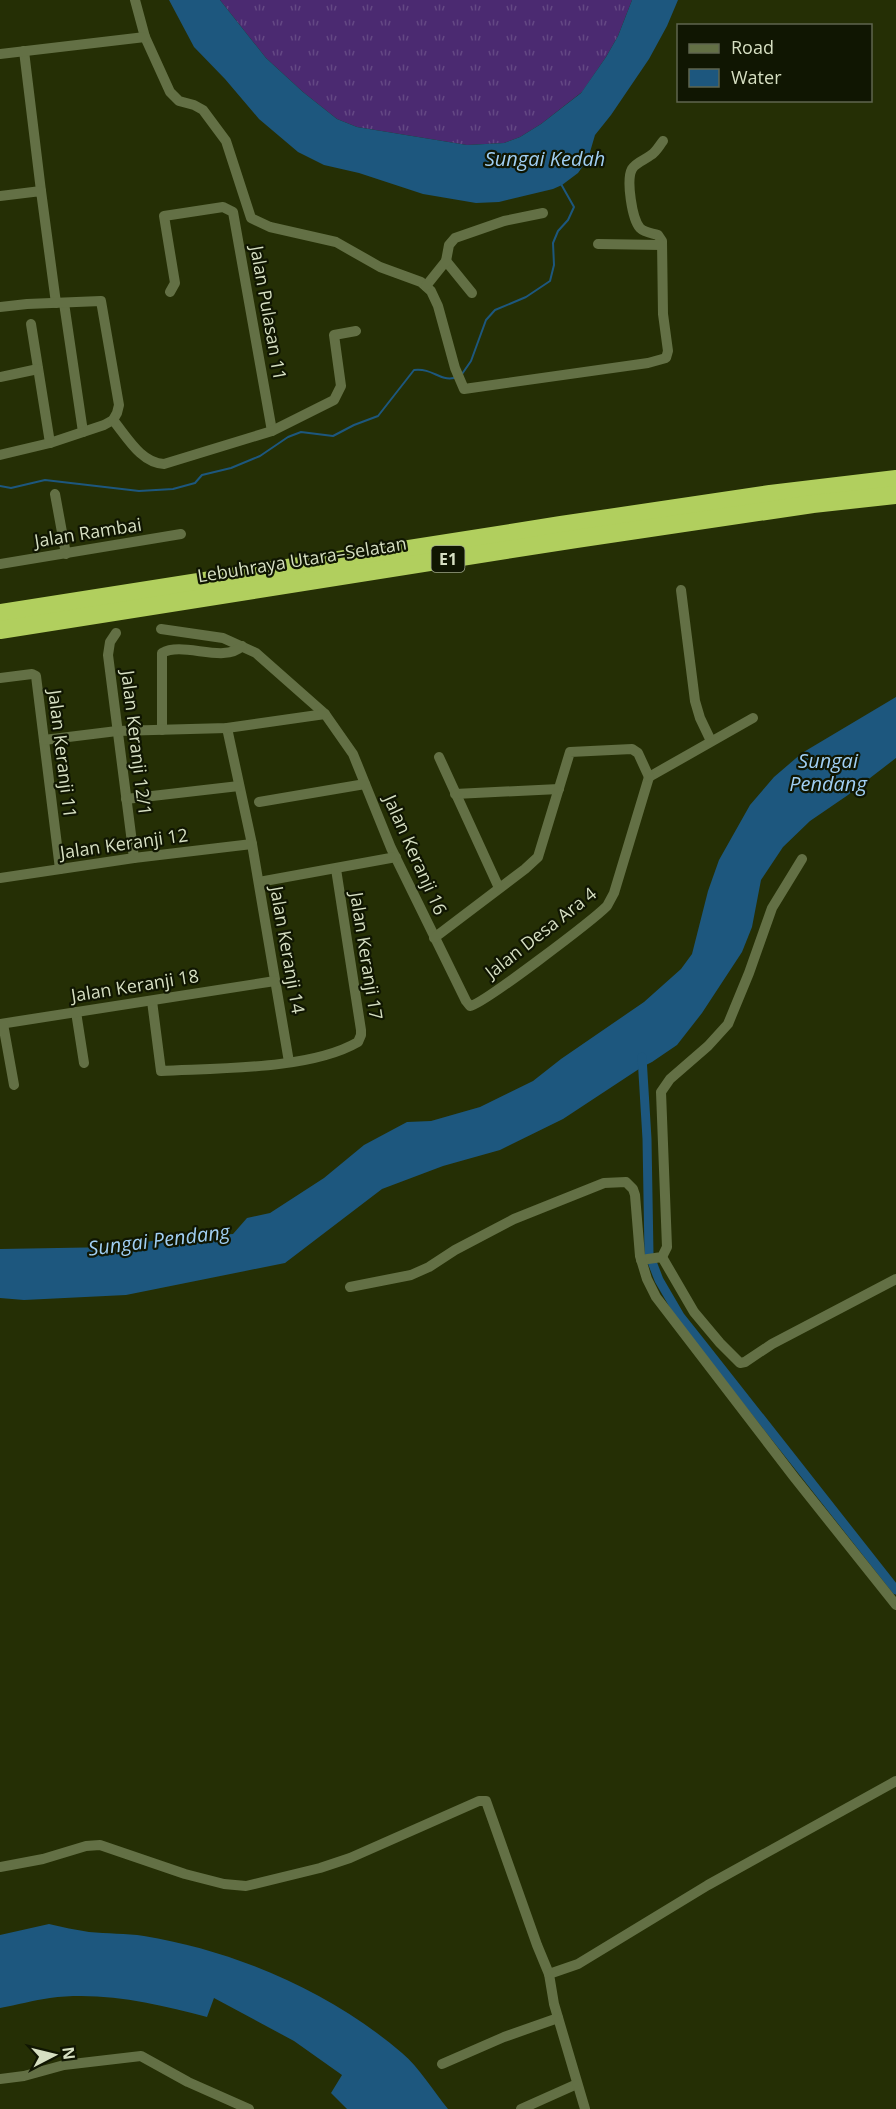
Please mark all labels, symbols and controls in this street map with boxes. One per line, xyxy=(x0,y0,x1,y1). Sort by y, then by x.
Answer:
legend xyxy=(677,24,872,102)
text: Road xyxy=(731,35,774,59)
text: Water xyxy=(731,65,782,89)
water label: Sungai Kedah xyxy=(485,145,605,172)
street label: Jalan Pulasan 11 xyxy=(245,242,293,382)
street label: Jalan Rambai xyxy=(30,512,143,553)
street label: Lebuhraya Utara–Selatan xyxy=(196,531,408,587)
road number: E1 xyxy=(432,546,464,572)
street label: Jalan Keranji 12/1 xyxy=(116,667,158,817)
street label: Jalan Keranji 11 xyxy=(43,686,83,819)
water label: Sungai Pendang xyxy=(789,747,867,797)
street label: Jalan Keranji 16 xyxy=(378,789,453,918)
street label: Jalan Keranji 12 xyxy=(56,822,189,864)
street label: Jalan Desa Ara 4 xyxy=(478,881,601,985)
street label: Jalan Keranji 14 xyxy=(265,882,311,1015)
street label: Jalan Keranji 17 xyxy=(345,888,389,1021)
street label: Jalan Keranji 18 xyxy=(67,963,200,1007)
water label: Sungai Pendang xyxy=(87,1217,232,1262)
north arrow xyxy=(24,2025,84,2085)
text: N xyxy=(57,2045,81,2061)

